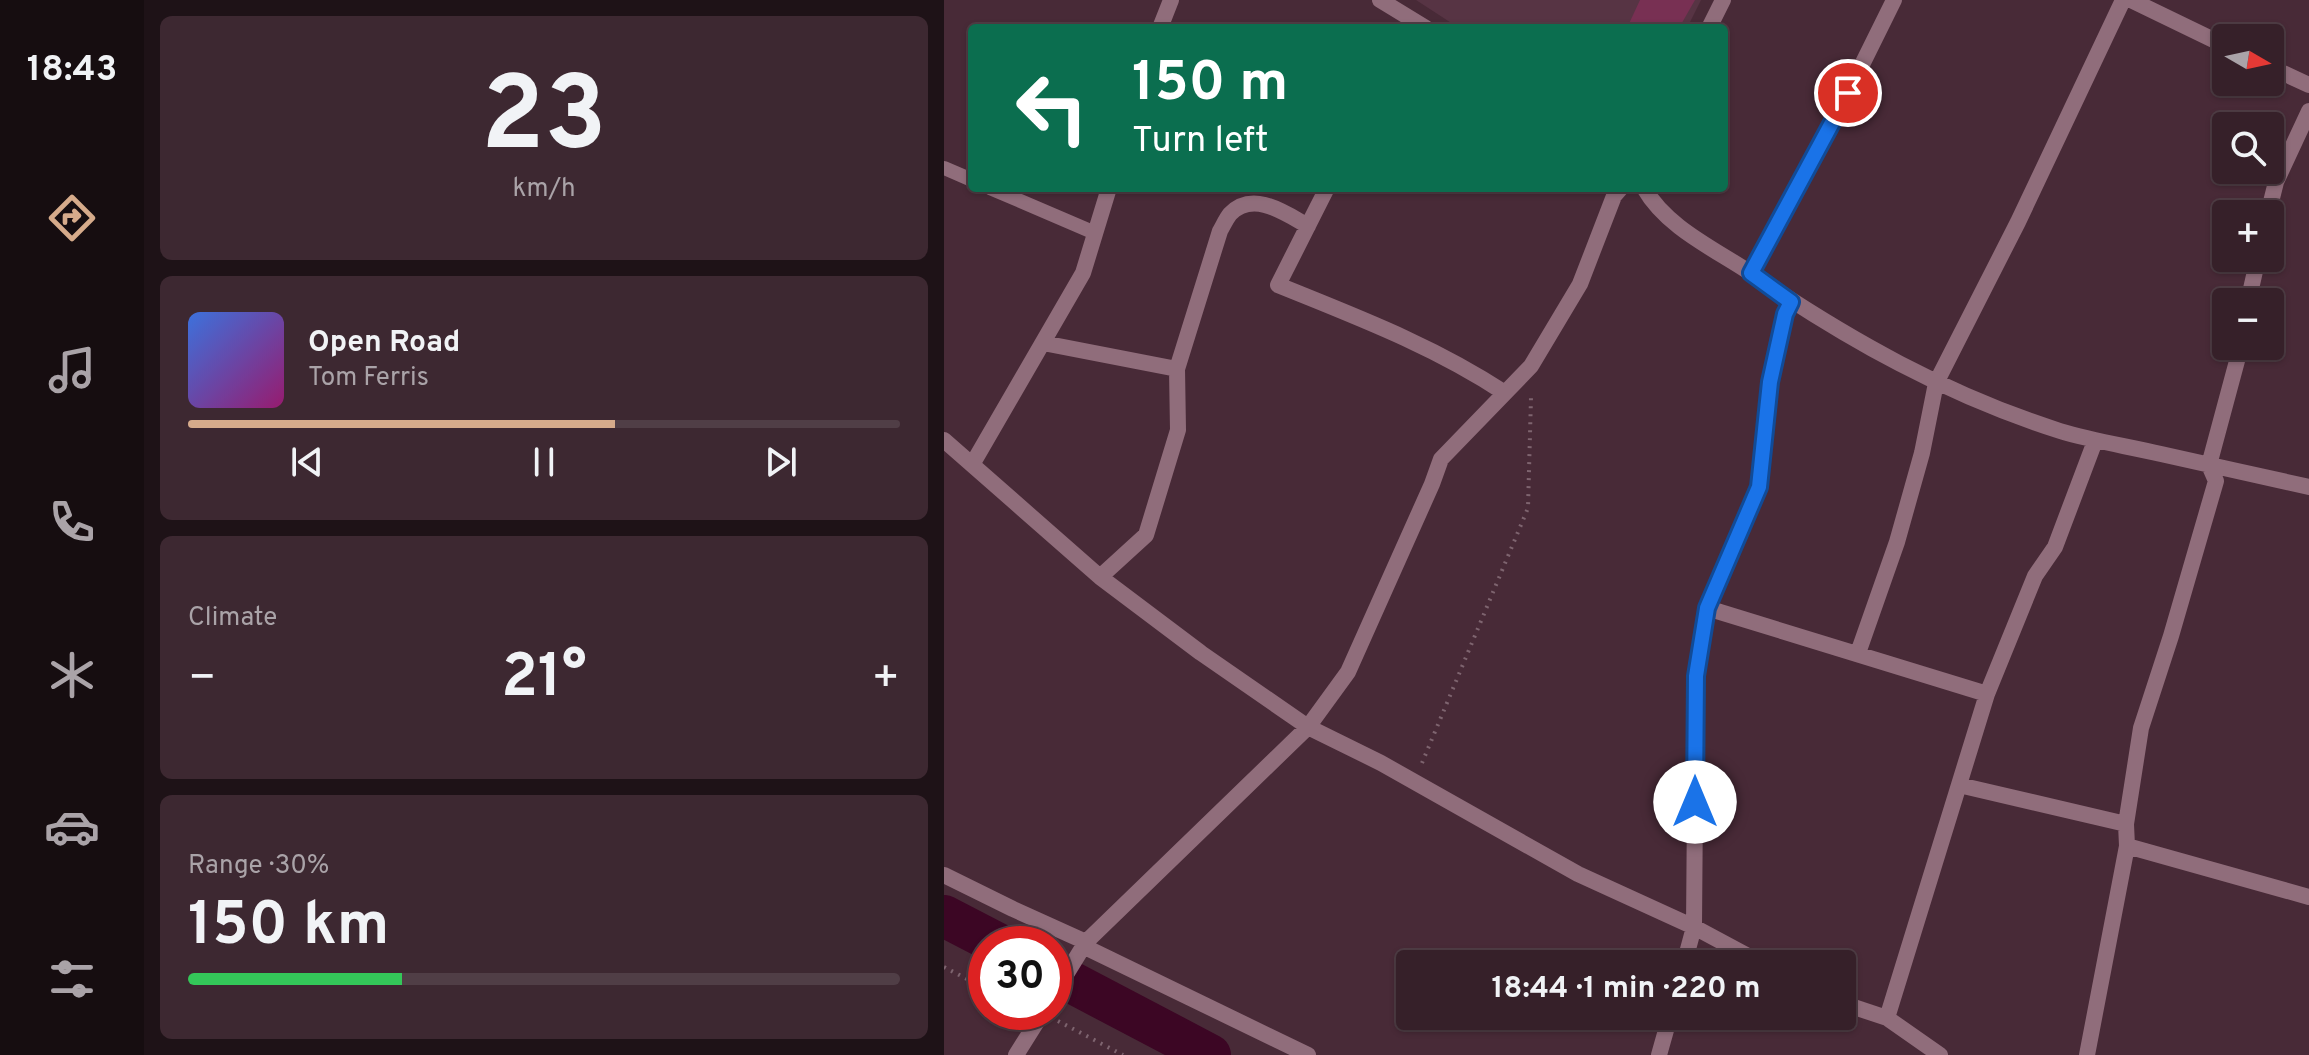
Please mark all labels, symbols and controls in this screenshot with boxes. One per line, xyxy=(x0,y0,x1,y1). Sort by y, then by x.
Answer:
north arrow xyxy=(2212,24,2284,96)
map controls xyxy=(2212,24,2284,360)
text: 18:43 xyxy=(27,48,117,94)
text: 150 m xyxy=(1132,50,1288,120)
text: 23 xyxy=(481,55,607,187)
icon: left xyxy=(1000,56,1104,160)
pin xyxy=(1814,59,1882,127)
icon: arrive xyxy=(1826,71,1870,115)
button: search xyxy=(2212,112,2284,184)
text: Turn left xyxy=(1132,119,1269,165)
text: km/h xyxy=(512,173,576,206)
icon: directions xyxy=(44,190,100,246)
button: + xyxy=(2212,200,2284,272)
button: − xyxy=(2212,288,2284,360)
text: Open Road xyxy=(308,325,460,362)
icon: music xyxy=(44,342,100,398)
text: Tom Ferris xyxy=(308,362,429,395)
icon: previous xyxy=(285,440,329,484)
icon: pause xyxy=(522,440,566,484)
icon: next xyxy=(759,440,803,484)
icon: phone xyxy=(44,494,100,550)
text: Climate xyxy=(188,602,277,635)
text: 21° xyxy=(501,642,587,718)
icon: climate xyxy=(44,647,100,703)
text: − xyxy=(188,652,216,708)
text: + xyxy=(872,652,900,708)
position arrow xyxy=(1653,760,1737,844)
icon: car xyxy=(44,799,100,855)
text: Range · 30% xyxy=(188,850,330,883)
text: 150 km xyxy=(188,890,389,966)
speed limit sign: 30 xyxy=(968,926,1072,1030)
icon: filters xyxy=(44,951,100,1007)
text: 18:44 · 1 min · 220 m xyxy=(1492,971,1760,1008)

